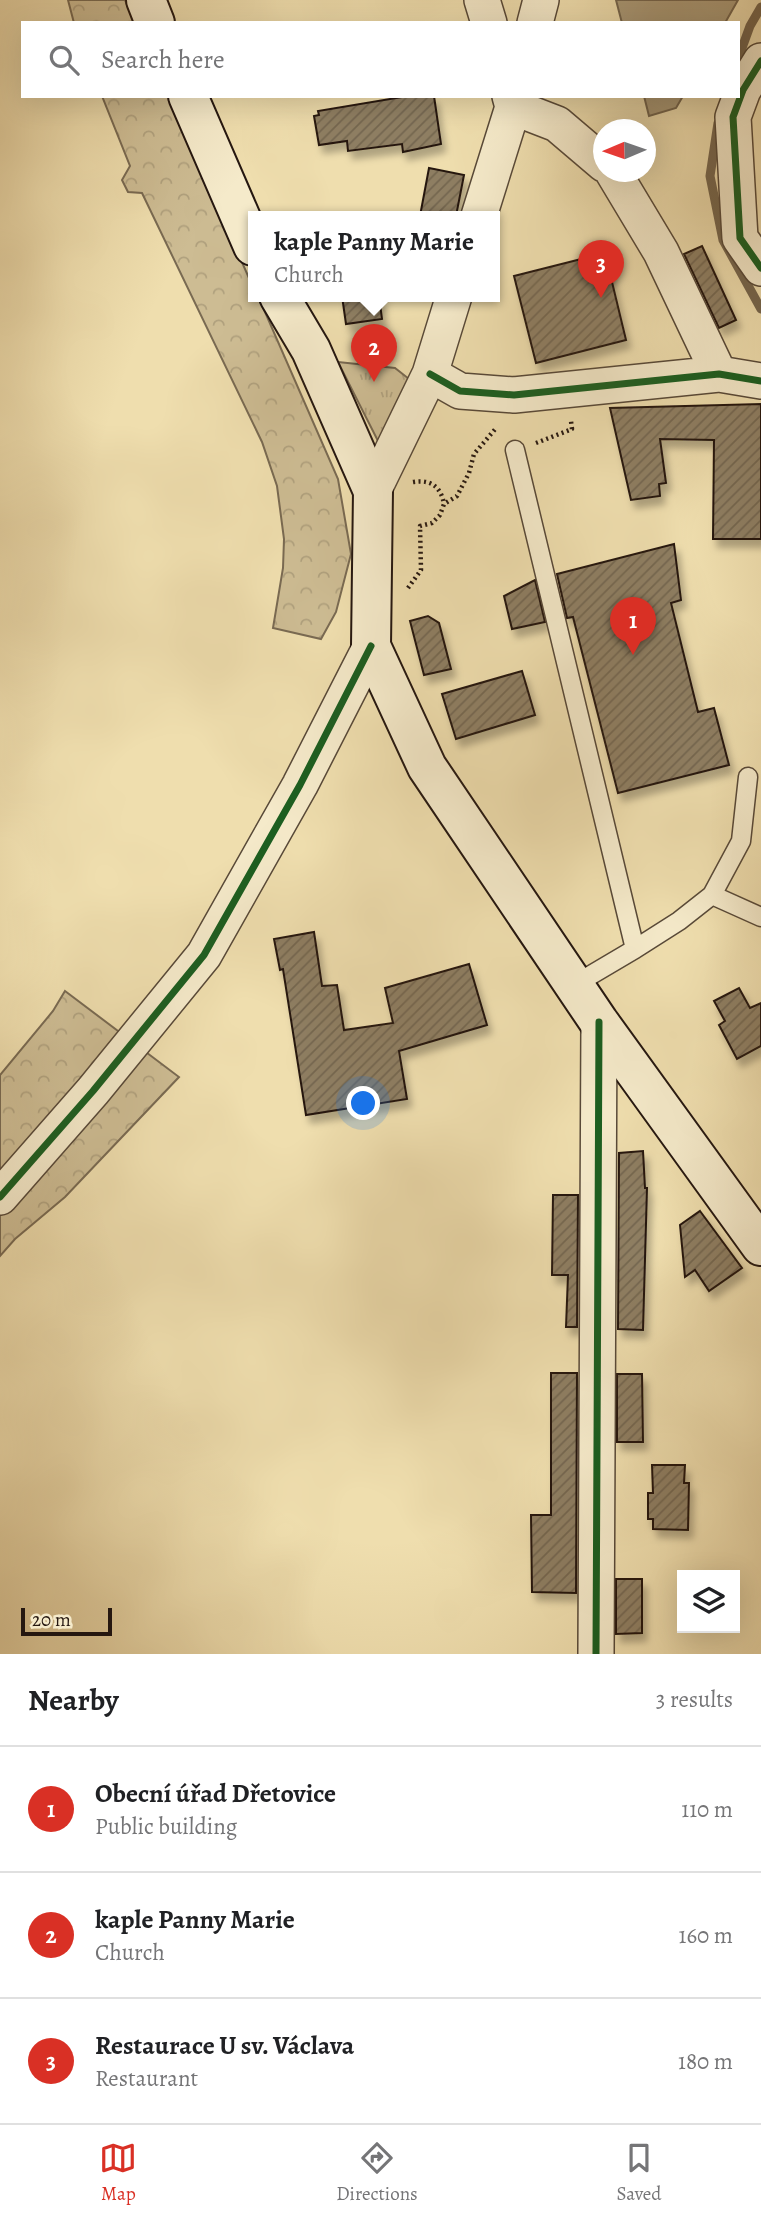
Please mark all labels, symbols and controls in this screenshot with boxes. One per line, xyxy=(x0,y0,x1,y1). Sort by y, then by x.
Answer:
search box xyxy=(21,21,740,98)
icon: search xyxy=(45,41,83,79)
text: Search here xyxy=(101,42,225,77)
north arrow xyxy=(593,119,656,182)
popup xyxy=(248,211,500,302)
text: kaple Panny Marie xyxy=(274,224,474,259)
pin: 3 xyxy=(578,240,624,298)
text: Church xyxy=(274,259,344,290)
pin: 2 xyxy=(351,324,397,382)
pin: 1 xyxy=(610,597,656,655)
your location xyxy=(346,1086,380,1120)
map controls xyxy=(677,1570,740,1633)
button: layers xyxy=(677,1570,740,1633)
scale bar xyxy=(21,1605,112,1637)
text: 20 m xyxy=(32,1607,71,1633)
text: Nearby xyxy=(28,1680,119,1720)
text: 3 results xyxy=(656,1684,733,1715)
text: Obecní úřad Dřetovice xyxy=(95,1776,336,1811)
text: 1 xyxy=(47,1794,55,1825)
text: 110 m xyxy=(681,1794,733,1825)
text: Public building xyxy=(95,1811,237,1842)
text: kaple Panny Marie xyxy=(95,1902,295,1937)
text: 2 xyxy=(45,1920,57,1951)
text: 160 m xyxy=(679,1920,733,1951)
text: Church xyxy=(95,1937,165,1968)
text: Restaurace U sv. Václava xyxy=(95,2028,354,2063)
text: 3 xyxy=(46,2046,56,2077)
text: 180 m xyxy=(678,2046,733,2077)
text: Restaurant xyxy=(95,2063,198,2094)
tab: Map xyxy=(99,2139,137,2207)
tab: Directions xyxy=(336,2139,418,2207)
tab: Saved xyxy=(617,2139,662,2207)

